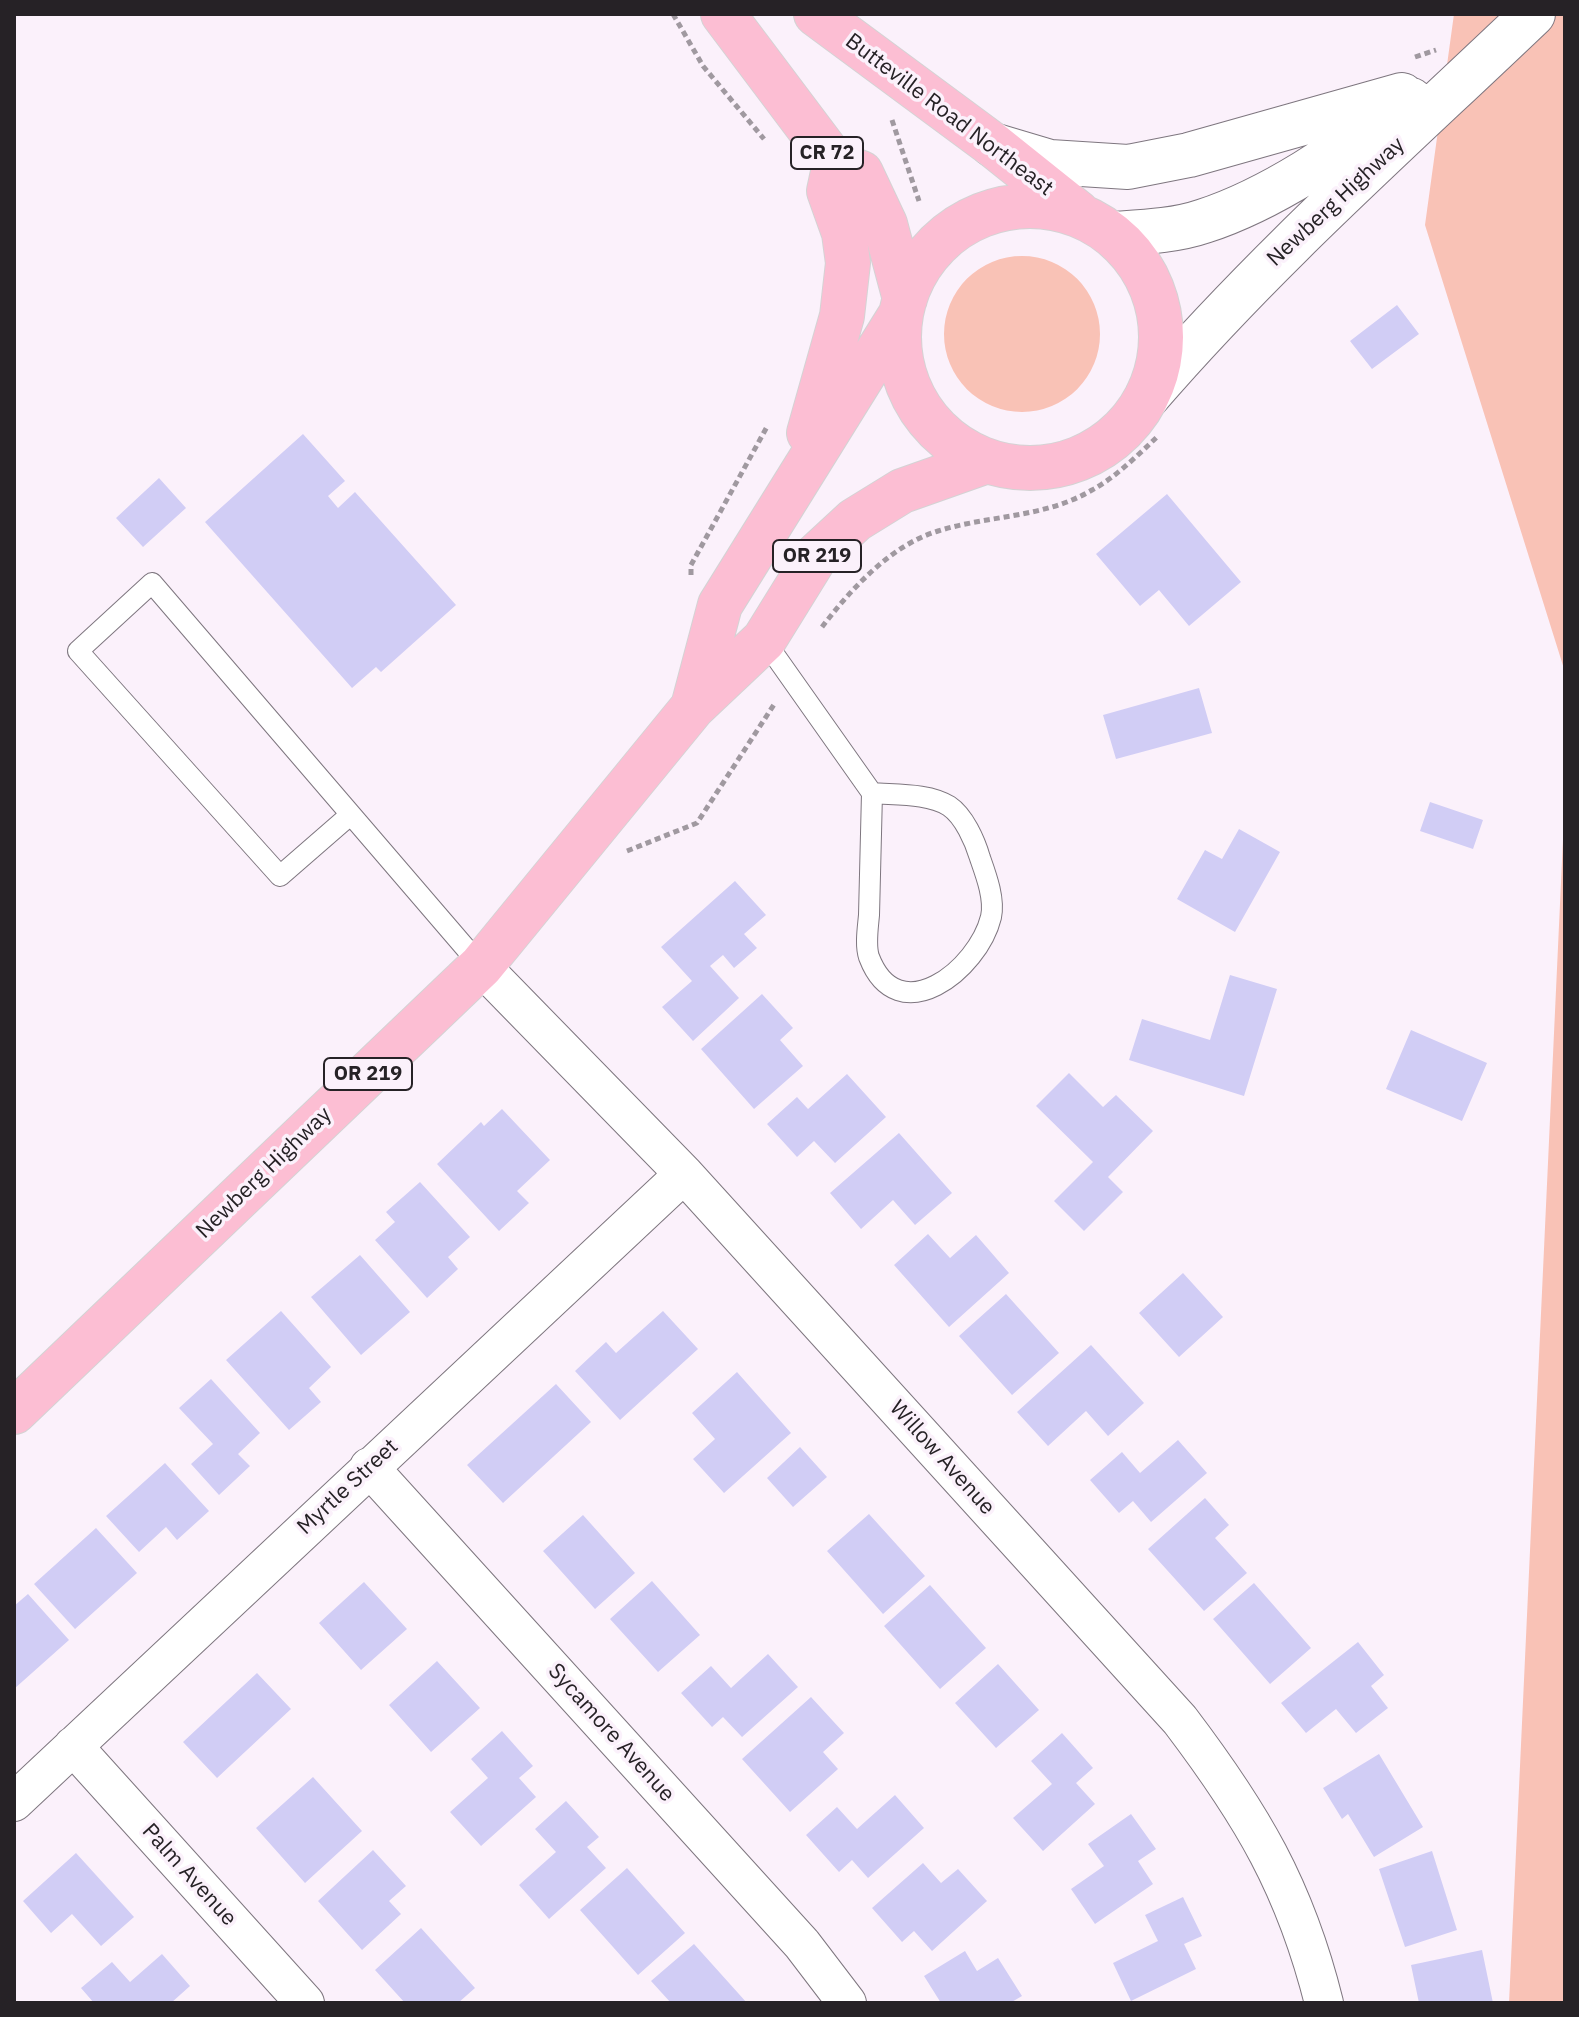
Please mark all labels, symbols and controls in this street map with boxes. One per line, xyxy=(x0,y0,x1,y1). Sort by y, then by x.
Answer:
street label: Butteville Road Northeast xyxy=(840,28,1058,202)
street label: Newberg Highway xyxy=(1262,132,1410,272)
road number: CR 72 xyxy=(791,137,863,169)
road number: OR 219 xyxy=(773,540,861,572)
road number: OR 219 xyxy=(324,1058,412,1090)
street label: Newberg Highway xyxy=(191,1102,337,1244)
street label: Willow Avenue xyxy=(884,1395,1000,1521)
street label: Myrtle Street xyxy=(292,1434,404,1540)
street label: Sycamore Avenue xyxy=(542,1659,680,1807)
street label: Palm Avenue xyxy=(136,1818,242,1932)

